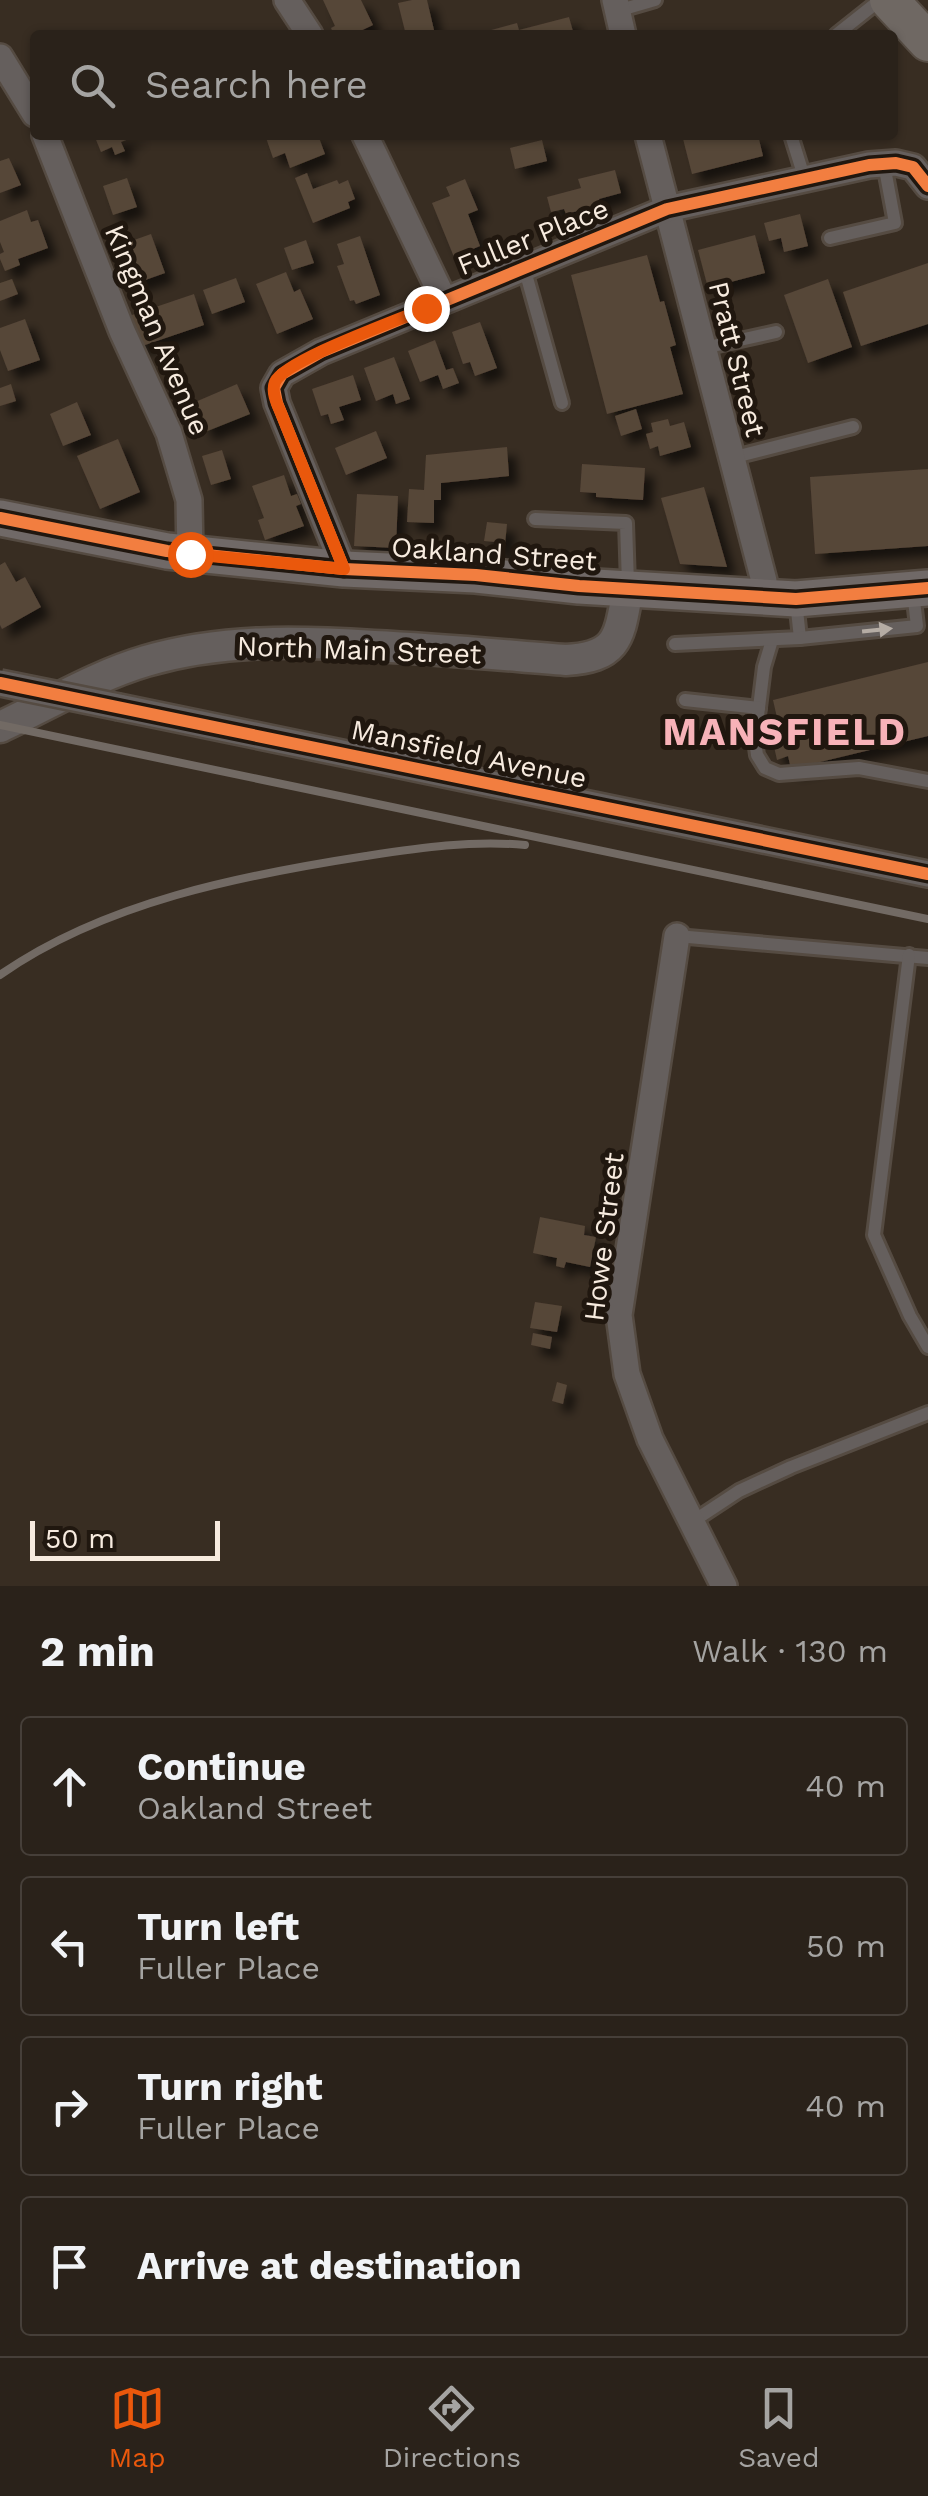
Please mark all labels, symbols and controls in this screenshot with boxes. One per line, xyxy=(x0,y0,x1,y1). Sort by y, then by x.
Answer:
search box xyxy=(30,30,898,140)
icon: search xyxy=(65,58,120,113)
text: Search here xyxy=(145,63,368,107)
street label: Fuller Place xyxy=(453,192,613,282)
street label: Kingman Avenue xyxy=(98,220,216,440)
street label: Pratt Street xyxy=(702,278,772,440)
route end xyxy=(404,286,450,332)
street label: Oakland Street xyxy=(390,530,598,578)
route start xyxy=(168,532,214,578)
one-way arrow xyxy=(861,622,893,638)
street label: North Main Street xyxy=(236,629,482,671)
district label: MANSFIELD xyxy=(663,710,907,754)
street label: Mansfield Avenue xyxy=(348,713,590,795)
street label: Howe Street xyxy=(577,1151,631,1323)
scale bar xyxy=(30,1516,220,1560)
text: 50 m xyxy=(45,1522,115,1555)
text: 2 min xyxy=(40,1627,155,1676)
text: Walk · 130 m xyxy=(692,1632,888,1670)
text: Continue xyxy=(137,1745,306,1789)
icon: ahead xyxy=(42,1759,97,1814)
text: 40 m xyxy=(805,1767,886,1805)
text: Oakland Street xyxy=(137,1789,372,1827)
text: Turn left xyxy=(137,1905,299,1949)
icon: left xyxy=(42,1919,97,1974)
text: 50 m xyxy=(806,1927,886,1965)
text: Fuller Place xyxy=(137,1949,320,1987)
text: Turn right xyxy=(137,2065,323,2109)
icon: right xyxy=(42,2079,97,2134)
text: 40 m xyxy=(805,2087,886,2125)
text: Fuller Place xyxy=(137,2109,320,2147)
icon: arrive xyxy=(42,2239,97,2294)
text: Arrive at destination xyxy=(137,2244,522,2288)
tab: Map xyxy=(109,2381,166,2474)
tab: Directions xyxy=(383,2381,521,2474)
tab: Saved xyxy=(738,2381,819,2474)

